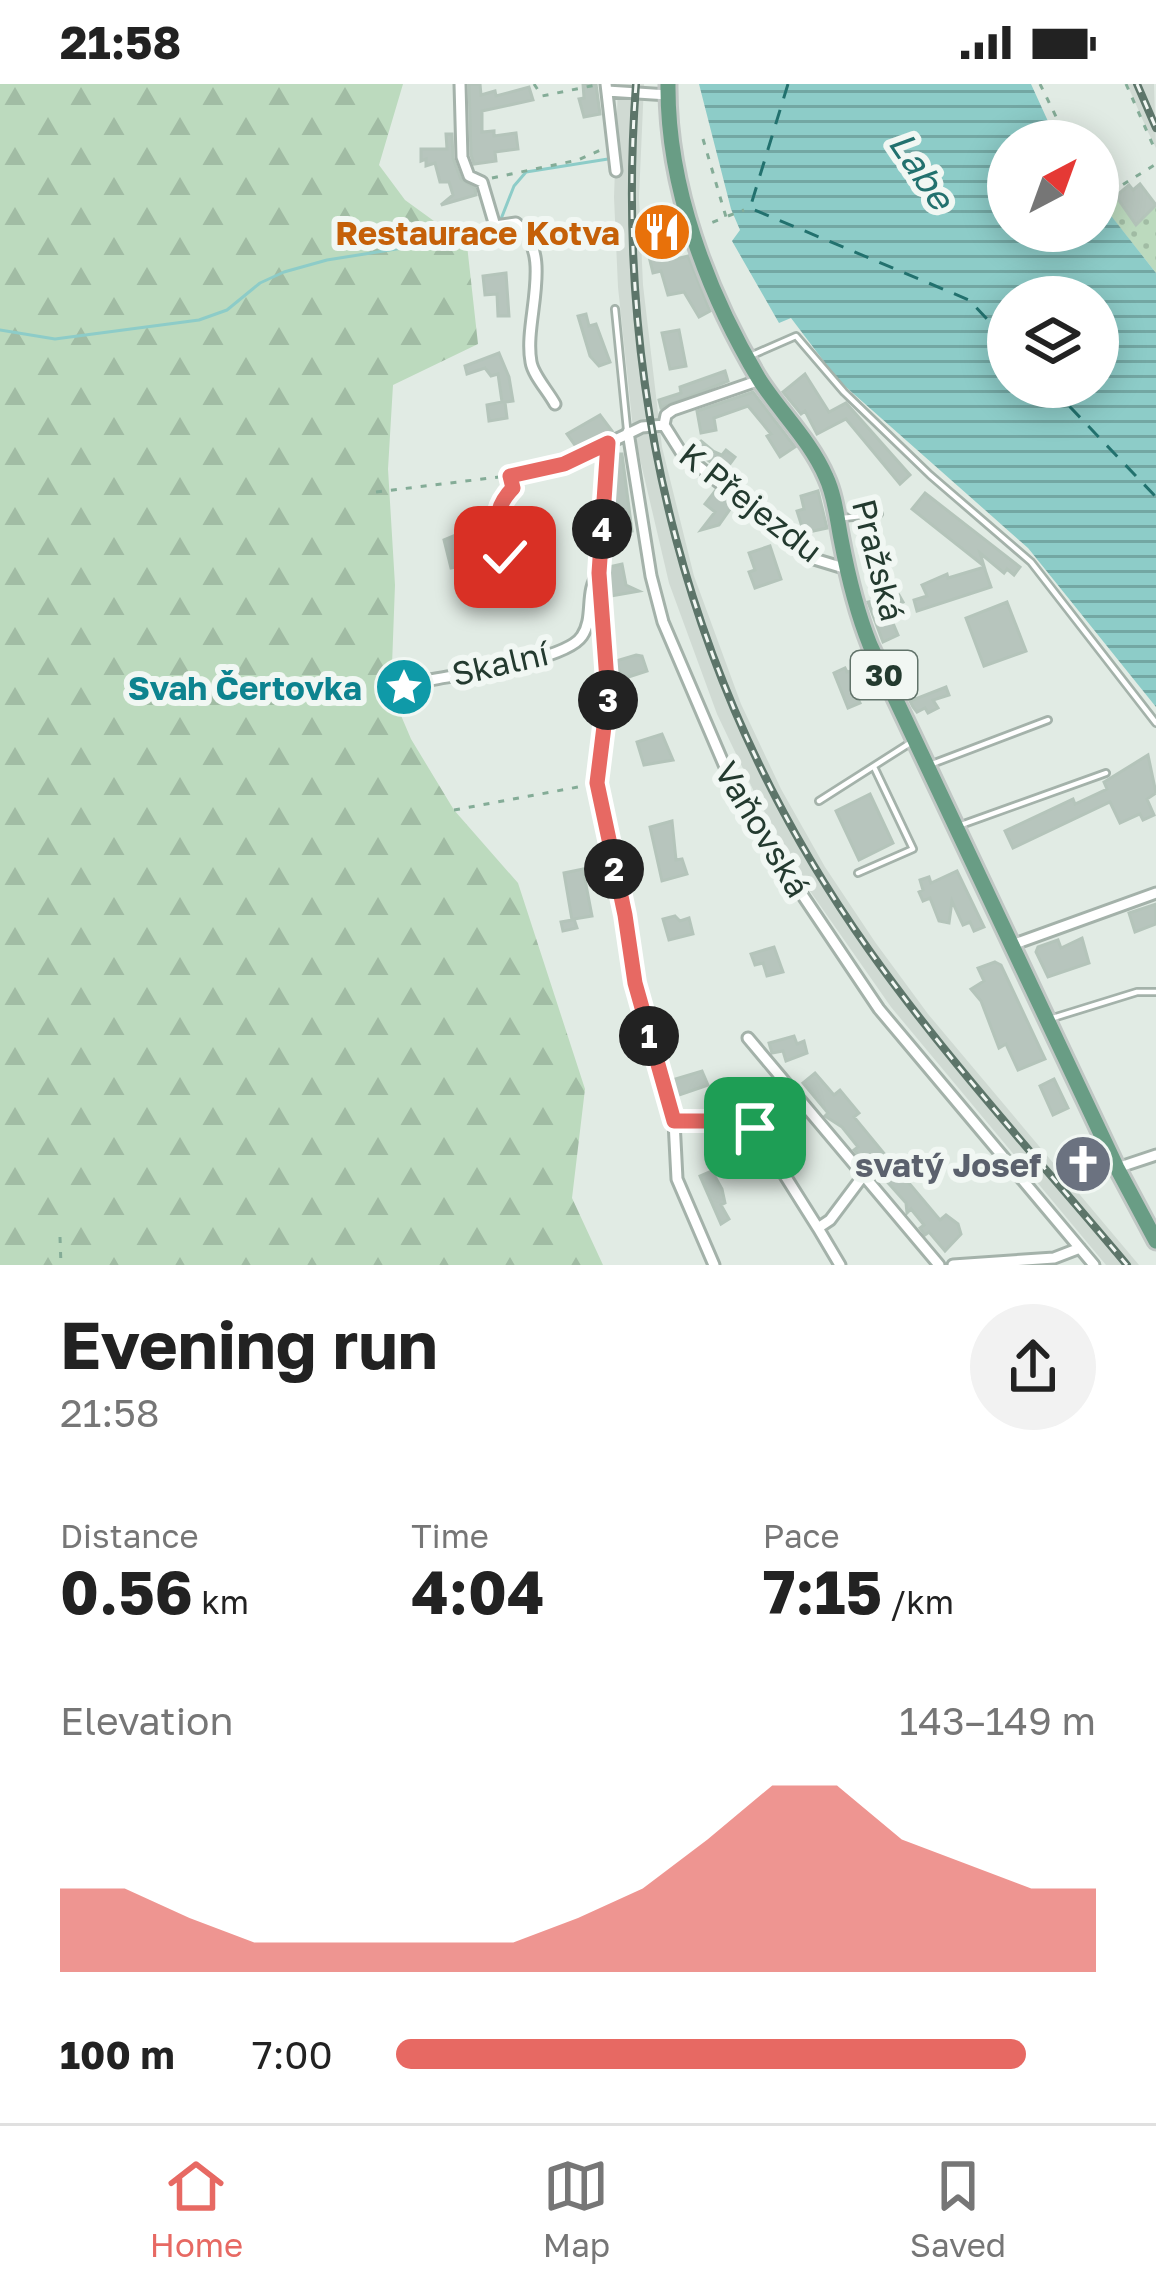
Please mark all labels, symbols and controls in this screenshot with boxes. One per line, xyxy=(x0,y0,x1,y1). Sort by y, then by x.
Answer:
text: 21:58 xyxy=(60,15,181,69)
north arrow xyxy=(987,120,1119,252)
map controls xyxy=(987,120,1119,408)
water label: Labe xyxy=(881,123,965,219)
restaurant icon: Restaurace Kotva xyxy=(631,201,693,263)
place label: Restaurace Kotva xyxy=(335,213,620,252)
button: layers xyxy=(987,276,1119,408)
street label: K Přejezdu xyxy=(672,434,830,570)
street label: Pražská xyxy=(845,495,913,625)
pin: 4 xyxy=(572,499,632,559)
pin xyxy=(454,506,556,608)
text: 4 xyxy=(592,509,612,548)
icon: check xyxy=(472,524,538,590)
street label: Skalní xyxy=(448,633,554,693)
road number: 30 xyxy=(851,651,917,699)
place icon: Svah Čertovka xyxy=(373,656,435,718)
place label: Svah Čertovka xyxy=(128,668,362,707)
pin: 3 xyxy=(578,670,638,730)
text: 3 xyxy=(598,680,618,719)
street label: Vaňovská xyxy=(707,754,819,904)
pin: 2 xyxy=(584,839,644,899)
text: 2 xyxy=(604,849,624,888)
pin: 1 xyxy=(619,1006,679,1066)
text: 1 xyxy=(641,1016,658,1055)
pin xyxy=(704,1077,806,1179)
icon: arrive xyxy=(722,1095,788,1161)
church icon: svatý Josef xyxy=(1052,1133,1114,1195)
place label: svatý Josef xyxy=(855,1145,1041,1184)
text: Evening run xyxy=(60,1304,438,1384)
button: share xyxy=(970,1304,1096,1430)
text: 21:58 xyxy=(60,1389,160,1436)
text: Distance xyxy=(60,1516,199,1555)
text: Time xyxy=(411,1516,489,1555)
text: Pace xyxy=(763,1516,840,1555)
text: 0.56 xyxy=(60,1555,193,1627)
text: 4:04 xyxy=(411,1555,545,1627)
text: 7:15 xyxy=(763,1555,882,1627)
text: km xyxy=(193,1582,249,1621)
text: /km xyxy=(882,1582,954,1621)
text: Elevation xyxy=(60,1697,233,1744)
text: 143–149 m xyxy=(899,1697,1096,1744)
text: 100 m xyxy=(60,2031,175,2078)
text: 7:00 xyxy=(252,2031,333,2078)
tab: Home xyxy=(150,2153,243,2264)
tab: Map xyxy=(543,2153,610,2264)
tab: Saved xyxy=(910,2153,1006,2264)

